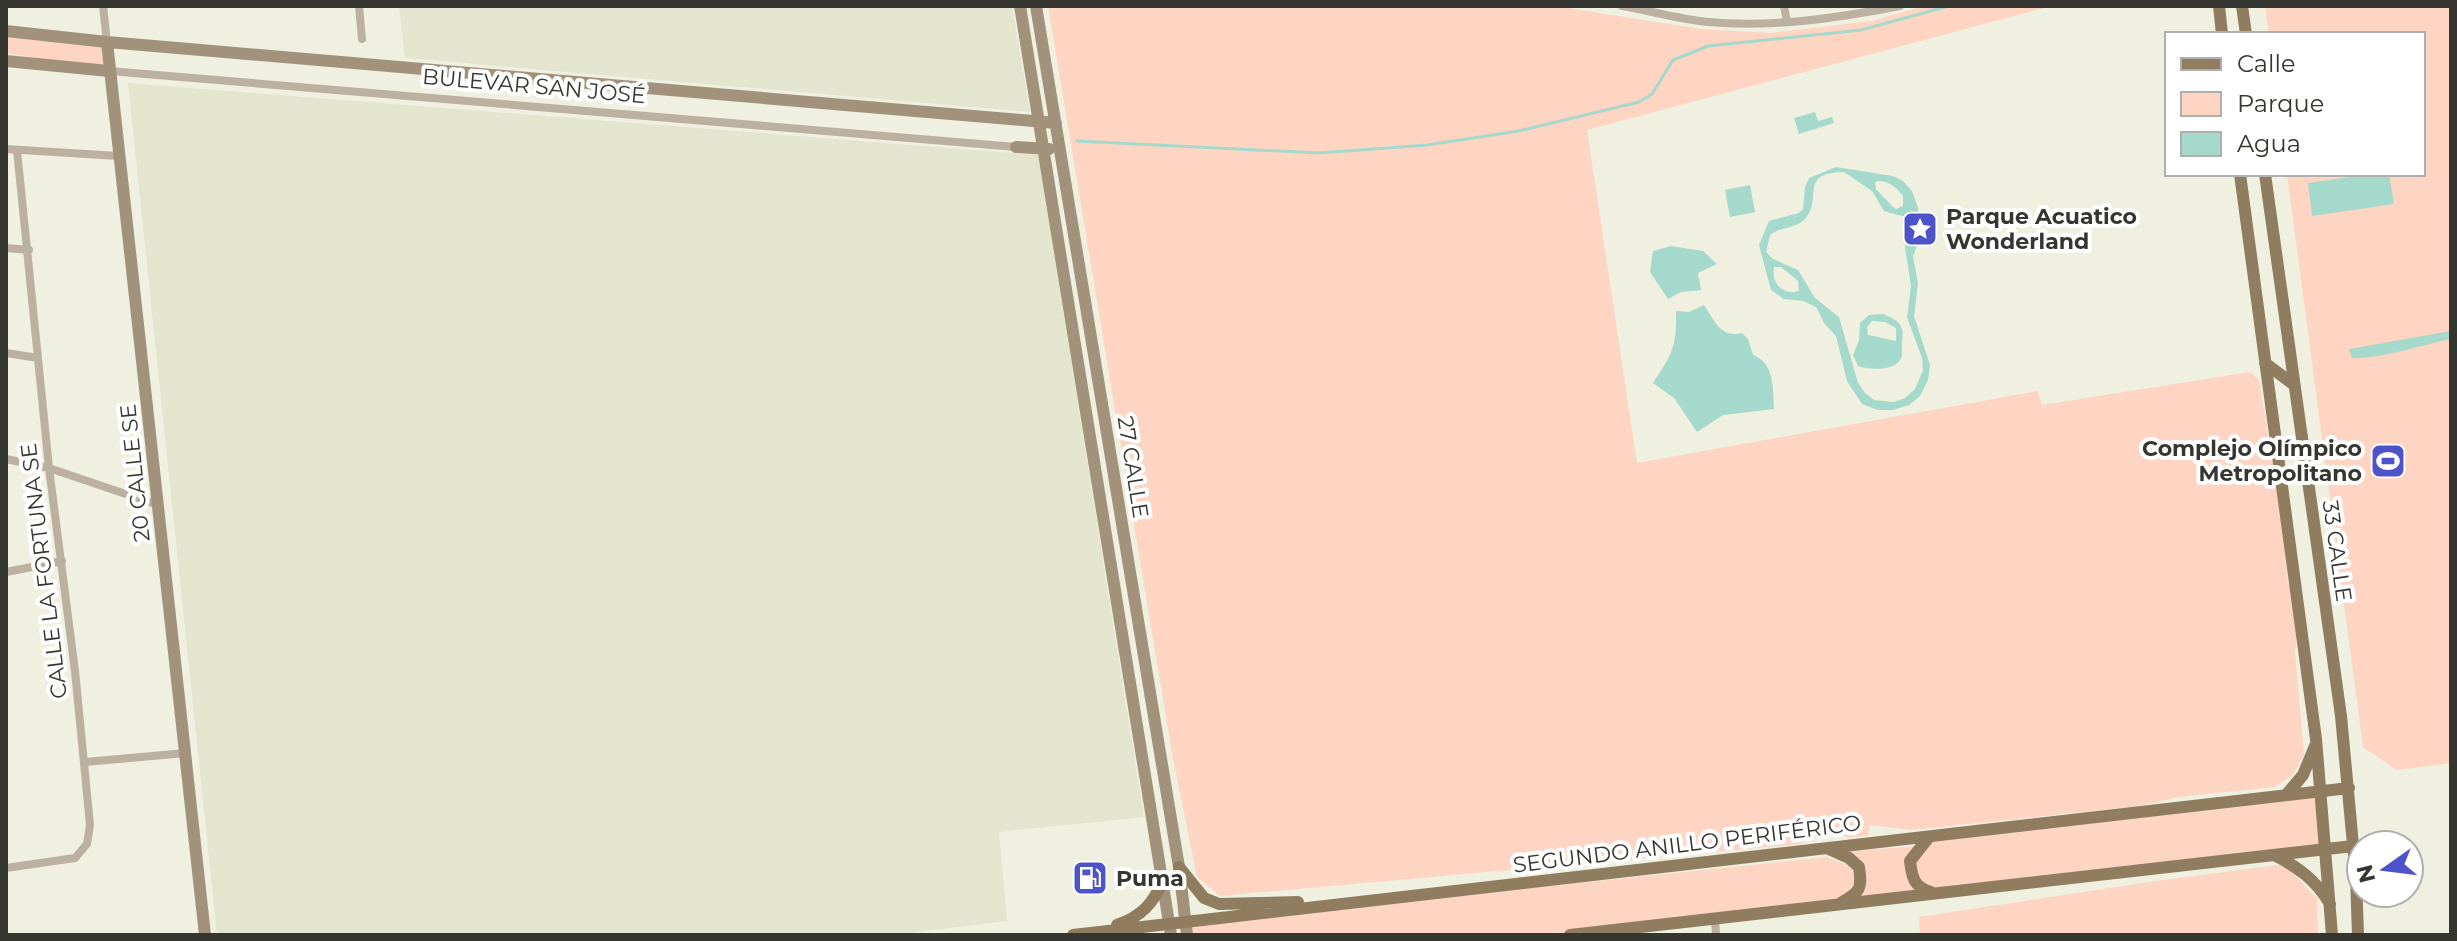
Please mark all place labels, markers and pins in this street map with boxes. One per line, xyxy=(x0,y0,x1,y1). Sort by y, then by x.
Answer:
place label: Parque Acuatico Wonderland xyxy=(1946,203,2137,255)
place icon: Parque Acuatico Wonderland xyxy=(1901,210,1939,248)
place label: Complejo Olímpico Metropolitano xyxy=(2142,435,2362,487)
sports icon: Complejo Olímpico Metropolitano xyxy=(2369,442,2407,480)
fuel station icon: Puma xyxy=(1071,859,1109,897)
place label: Puma xyxy=(1116,865,1184,892)

